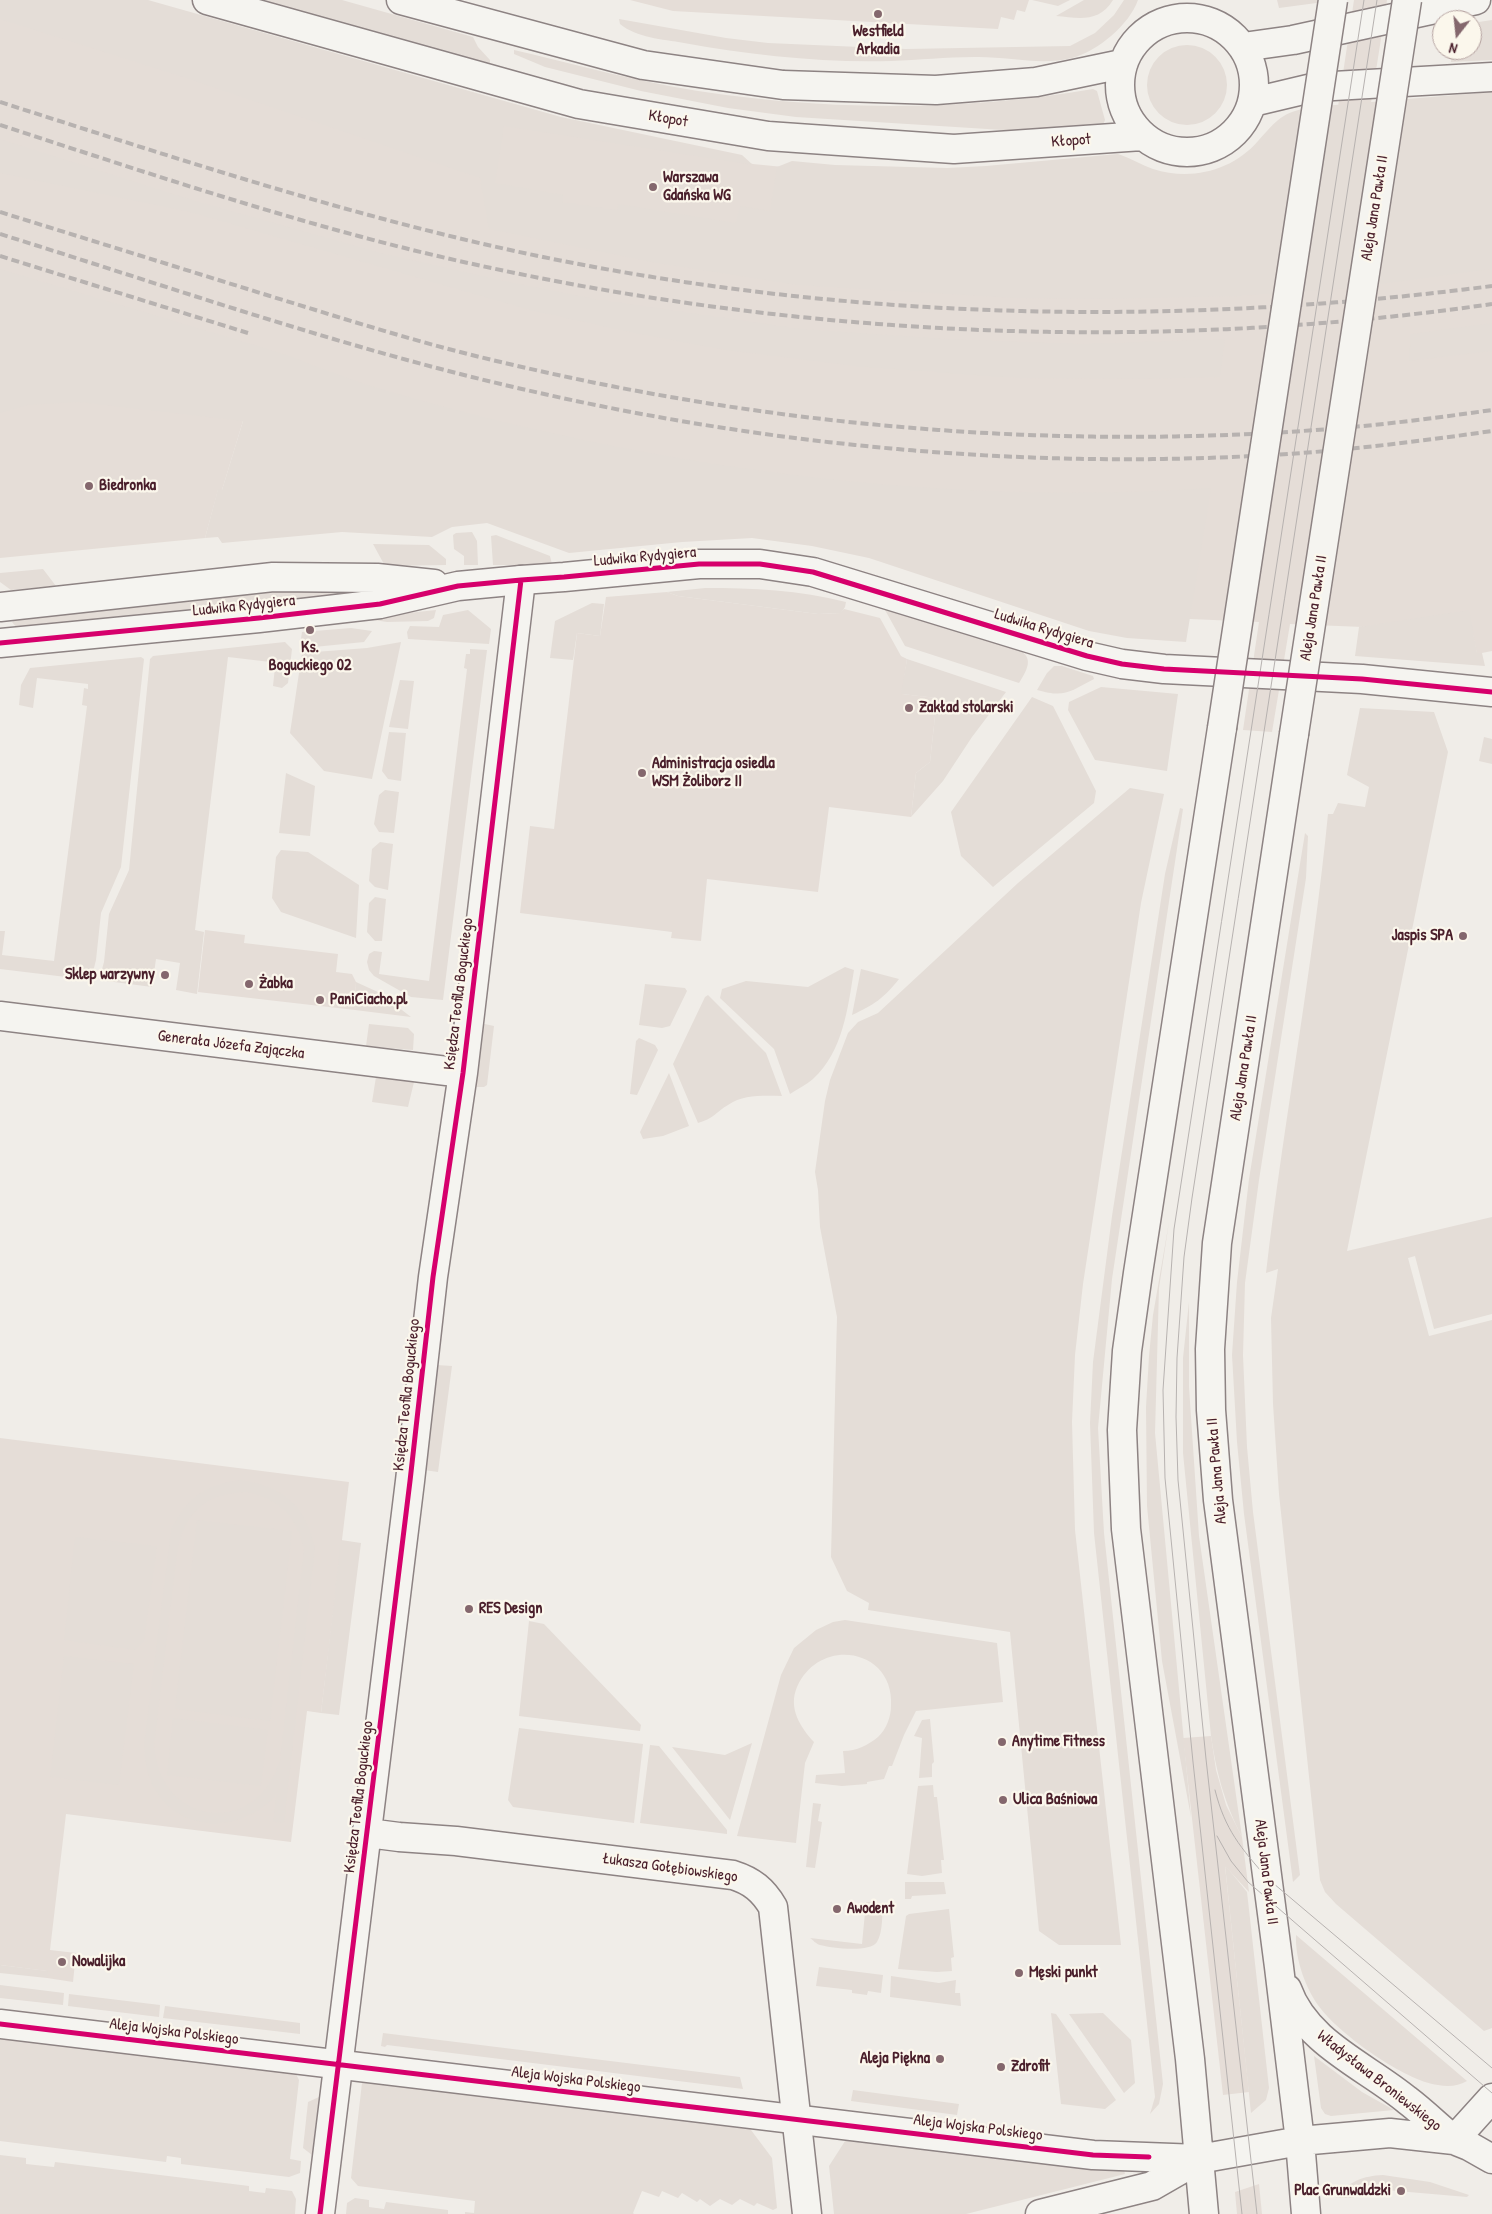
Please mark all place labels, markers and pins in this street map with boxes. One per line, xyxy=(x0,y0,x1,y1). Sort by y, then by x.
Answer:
marker: Westfield Arkadia xyxy=(872,8,884,20)
place label: Westfield Arkadia xyxy=(852,22,904,60)
place label: Warszawa Gdańska WG xyxy=(663,168,731,206)
marker: Warszawa Gdańska WG xyxy=(647,181,659,193)
place label: Biedronka xyxy=(99,476,156,496)
marker: Biedronka xyxy=(83,480,95,492)
marker: Ks. Boguckiego 02 xyxy=(304,624,316,636)
place label: Ks. Boguckiego 02 xyxy=(269,638,351,676)
place label: Zakład stolarski xyxy=(919,698,1013,718)
marker: Zakład stolarski xyxy=(903,702,915,714)
place label: Administracja osiedla WSM Żoliborz II xyxy=(652,754,775,792)
marker: Administracja osiedla WSM Żoliborz II xyxy=(636,767,648,779)
place label: Jaspis SPA xyxy=(1392,926,1453,946)
marker: Jaspis SPA xyxy=(1457,930,1469,942)
place label: Sklep warzywny xyxy=(65,965,155,985)
marker: Sklep warzywny xyxy=(159,969,171,981)
place label: Żabka xyxy=(259,974,293,994)
marker: Żabka xyxy=(243,978,255,990)
place label: PaniCiacho.pl xyxy=(330,990,407,1010)
marker: PaniCiacho.pl xyxy=(314,994,326,1006)
place label: RES Design xyxy=(479,1599,542,1619)
marker: RES Design xyxy=(463,1603,475,1615)
place label: Anytime Fitness xyxy=(1012,1732,1105,1752)
marker: Anytime Fitness xyxy=(996,1736,1008,1748)
place label: Ulica Baśniowa xyxy=(1013,1790,1097,1810)
marker: Ulica Baśniowa xyxy=(997,1794,1009,1806)
place label: Awodent xyxy=(847,1899,894,1919)
marker: Awodent xyxy=(831,1903,843,1915)
place label: Nowalijka xyxy=(72,1952,125,1972)
marker: Nowalijka xyxy=(56,1956,68,1968)
place label: Męski punkt xyxy=(1029,1963,1098,1983)
marker: Męski punkt xyxy=(1013,1967,1025,1979)
place label: Aleja Piękna xyxy=(860,2049,930,2069)
marker: Aleja Piękna xyxy=(934,2053,946,2065)
place label: Zdrofit xyxy=(1011,2057,1050,2077)
marker: Zdrofit xyxy=(995,2061,1007,2073)
place label: Plac Grunwaldzki xyxy=(1294,2181,1391,2201)
marker: Plac Grunwaldzki xyxy=(1395,2185,1407,2197)

